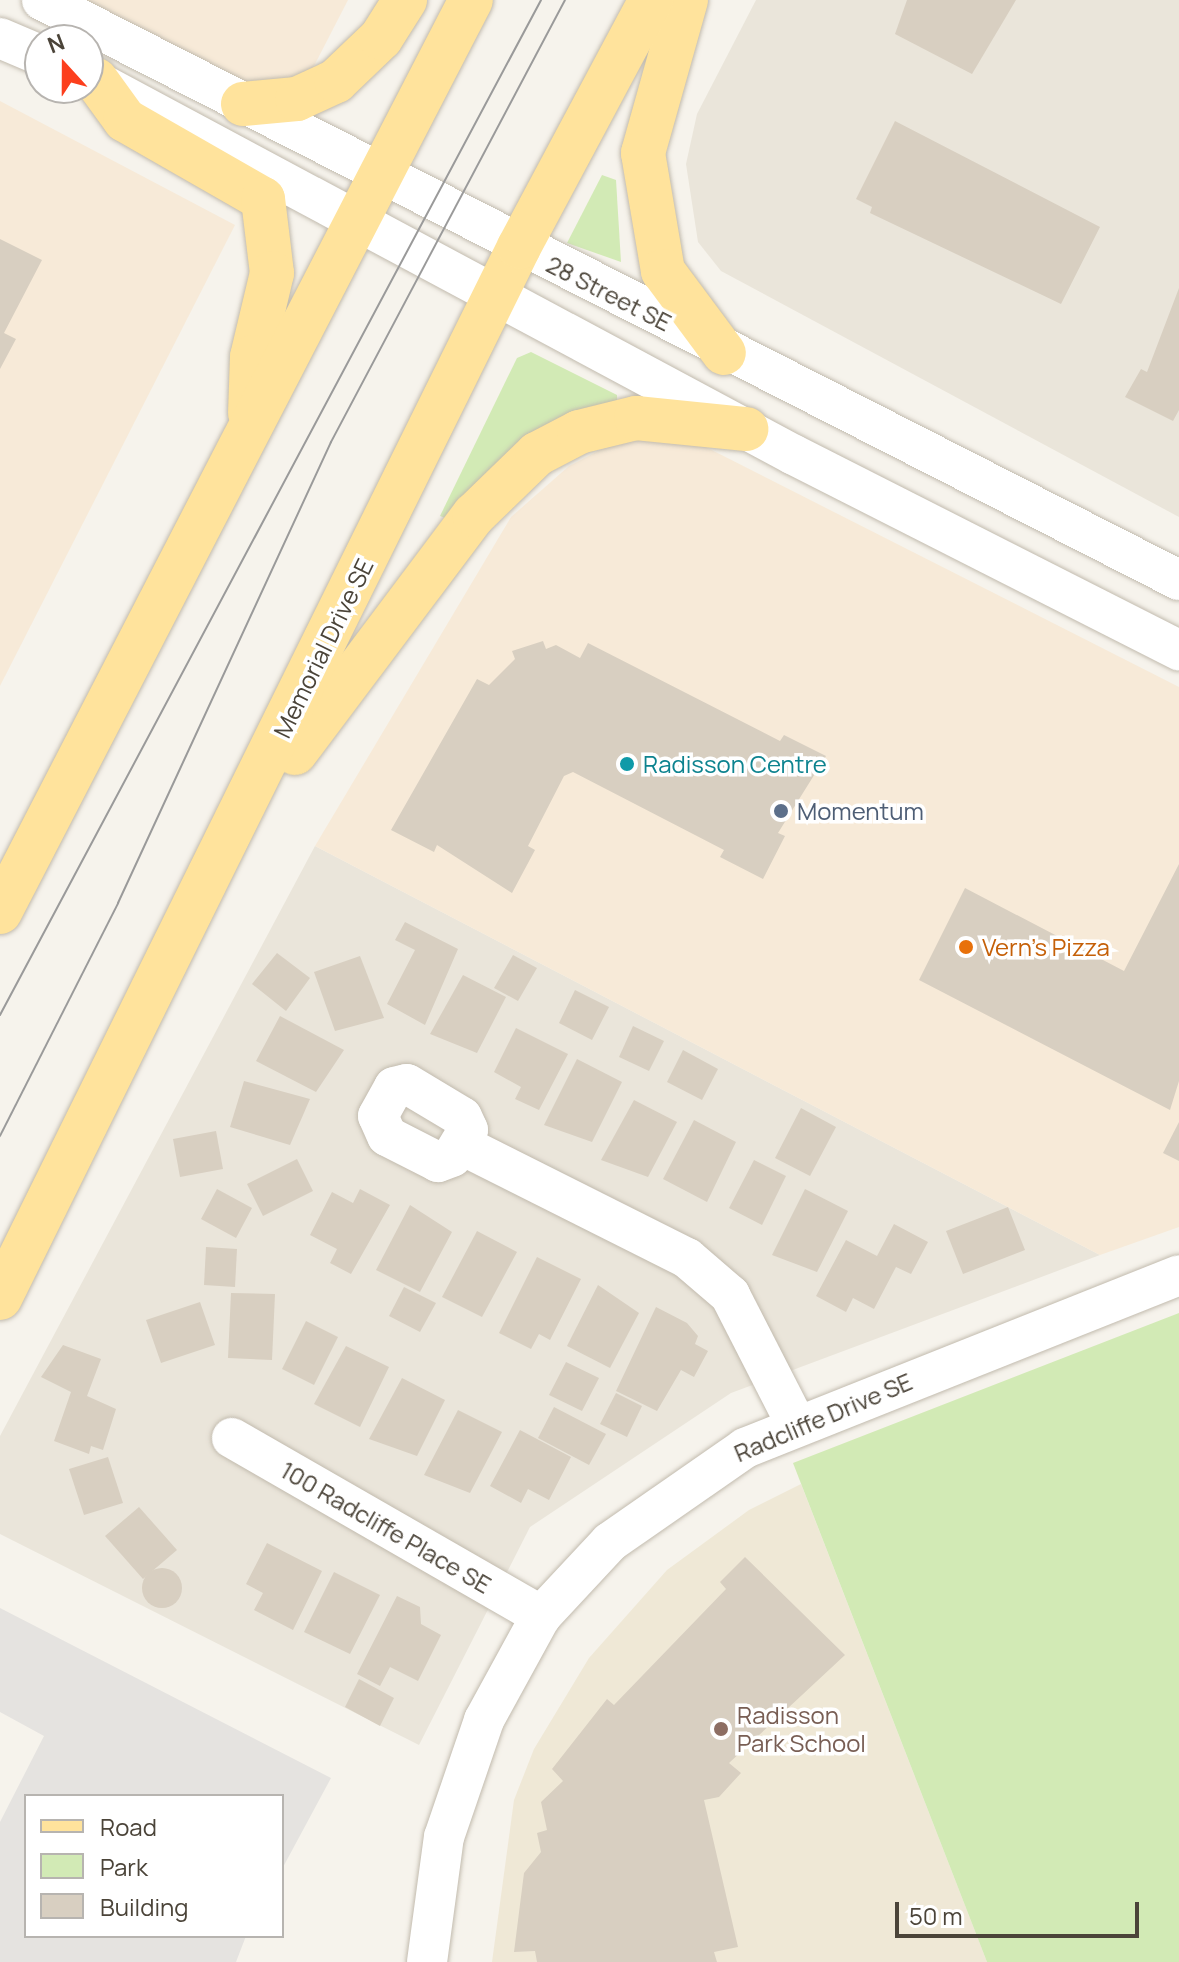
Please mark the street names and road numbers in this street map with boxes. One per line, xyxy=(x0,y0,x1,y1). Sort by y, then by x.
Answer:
street label: 28 Street SE xyxy=(542,249,676,337)
street label: Memorial Drive SE xyxy=(267,554,379,742)
street label: Radcliffe Drive SE xyxy=(730,1367,916,1467)
street label: 100 Radcliffe Place SE xyxy=(276,1455,496,1599)

